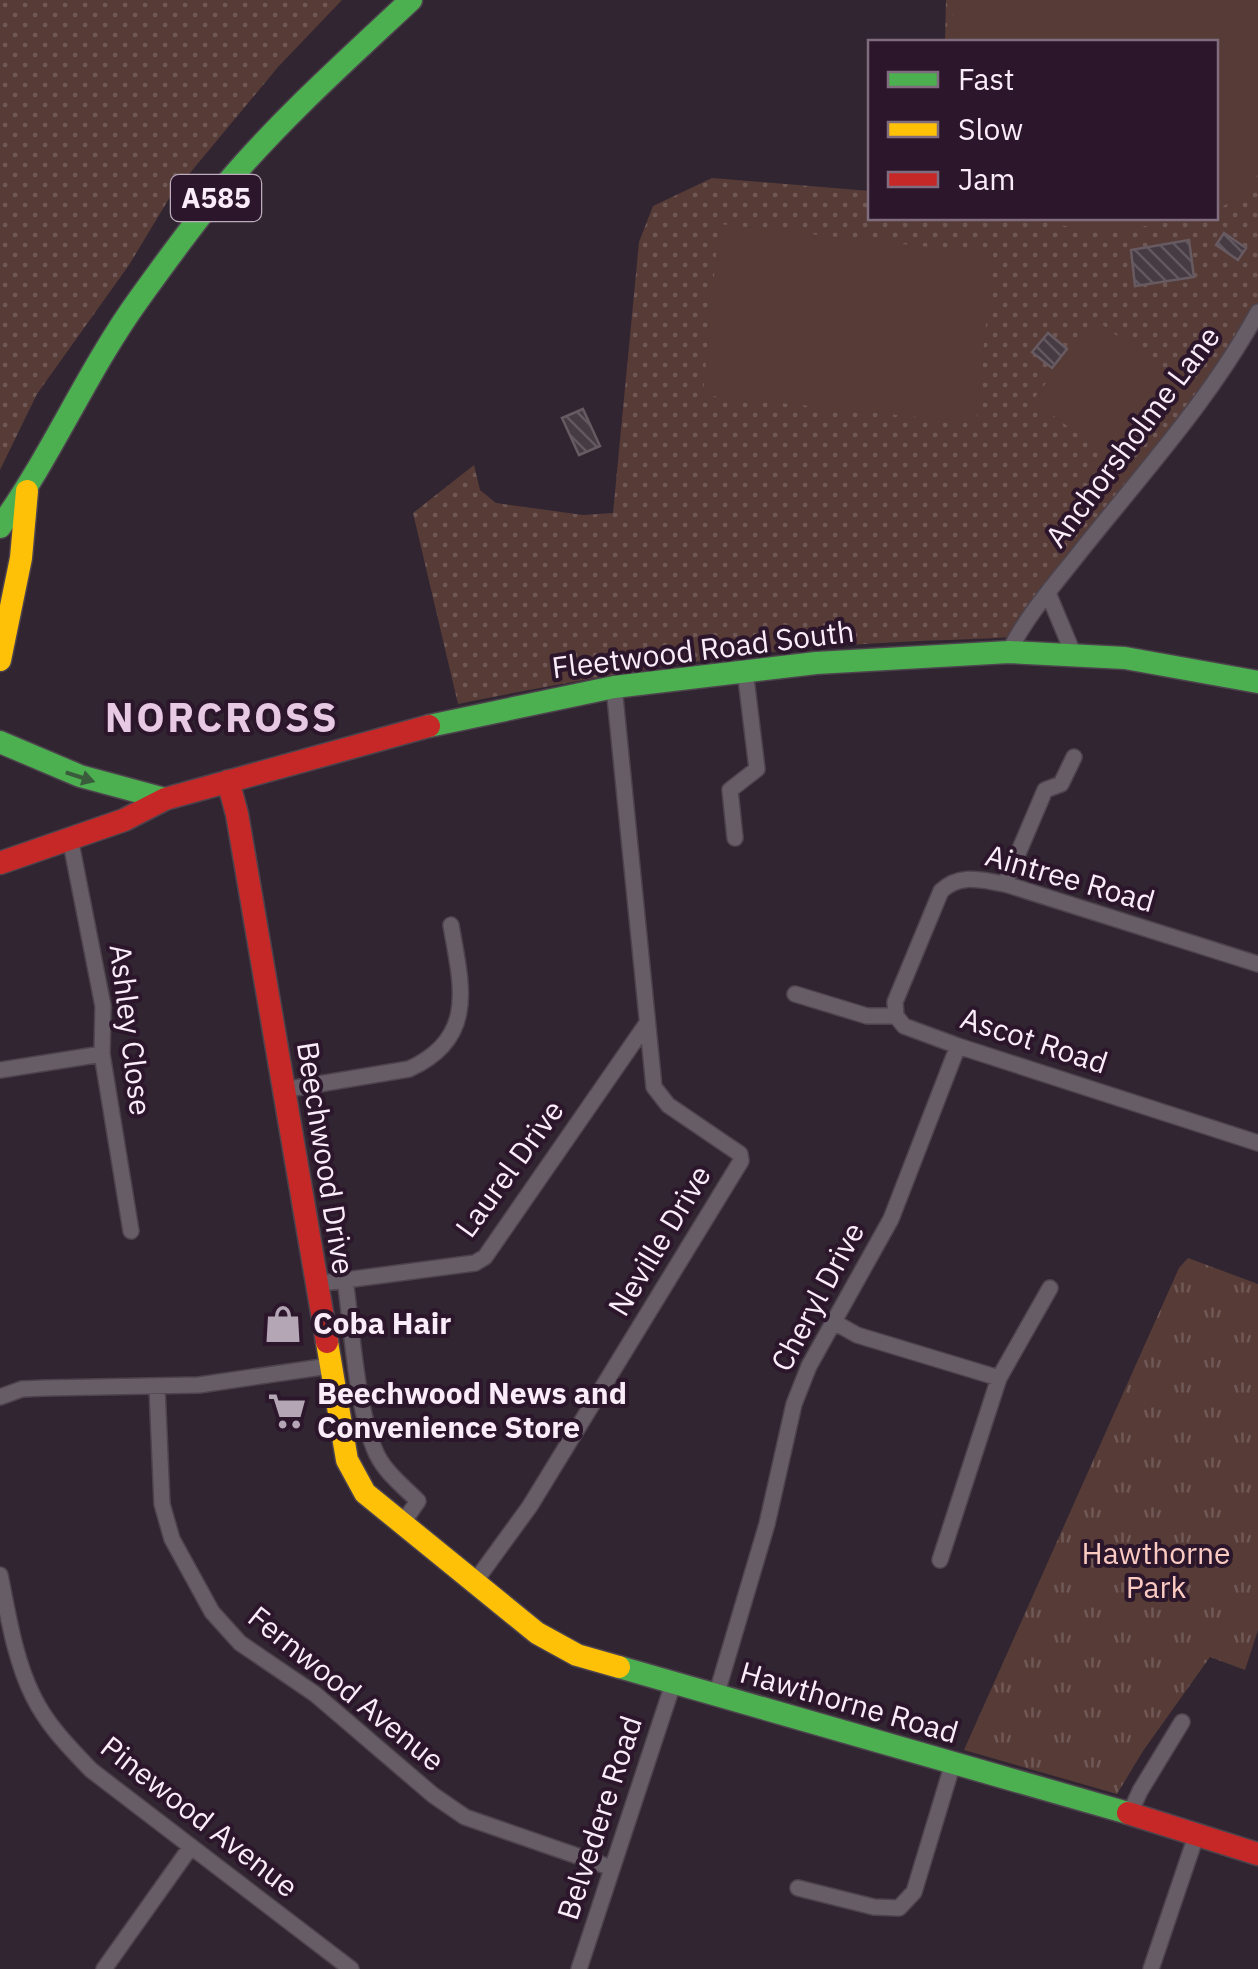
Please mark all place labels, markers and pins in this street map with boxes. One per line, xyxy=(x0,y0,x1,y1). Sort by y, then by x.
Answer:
shop icon: Coba Hair xyxy=(262,1303,304,1345)
place label: Coba Hair xyxy=(313,1303,451,1342)
place label: Beechwood News and Convenience Store xyxy=(317,1373,627,1446)
supermarket icon: Beechwood News and Convenience Store xyxy=(266,1390,308,1432)

